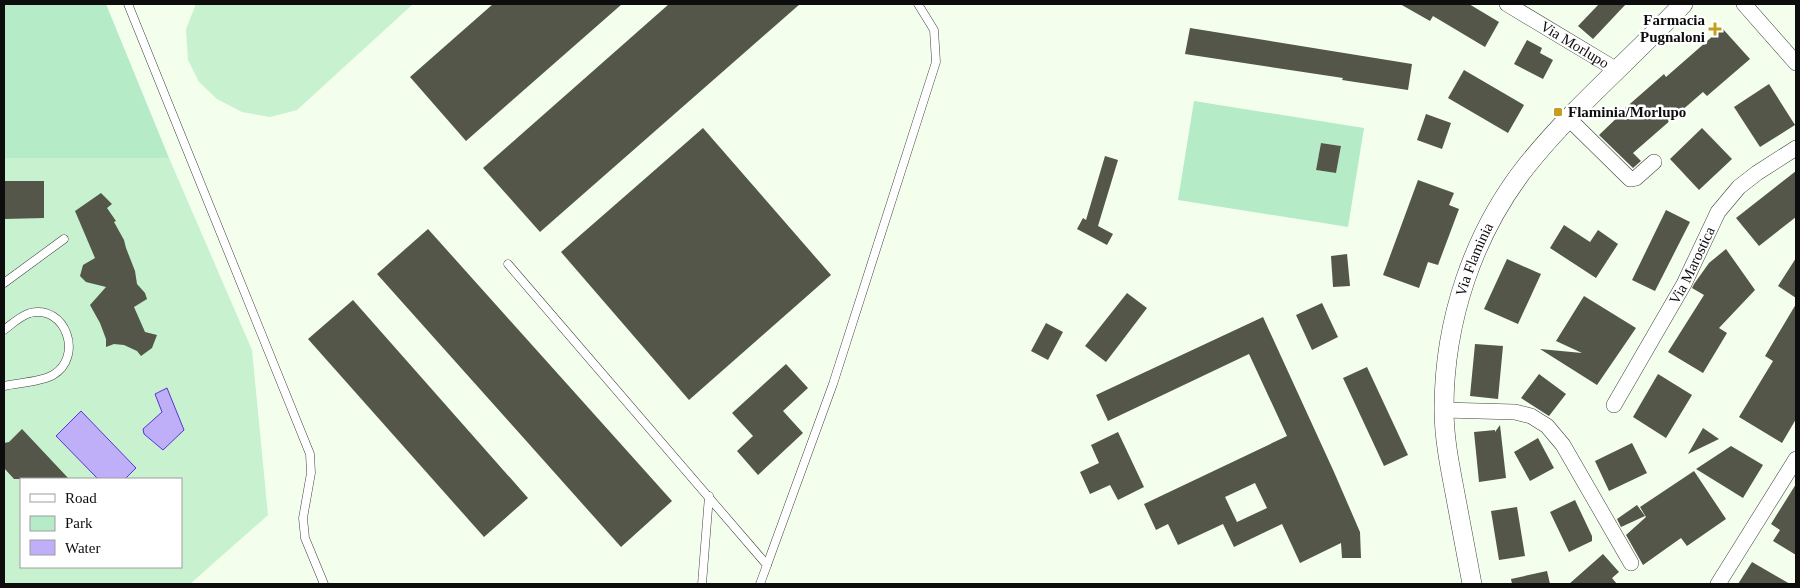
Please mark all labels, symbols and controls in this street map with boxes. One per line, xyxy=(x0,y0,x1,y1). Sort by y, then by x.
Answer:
place label: Farmacia Pugnaloni xyxy=(1640,12,1706,45)
street label: Via Morlupo xyxy=(1538,18,1612,71)
marker: Farmacia Pugnaloni xyxy=(1709,23,1721,35)
place label: Flaminia/Morlupo xyxy=(1568,104,1686,120)
marker: Flaminia/Morlupo xyxy=(1552,106,1564,118)
street label: Via Flaminia xyxy=(1452,220,1496,298)
street label: Via Marostica xyxy=(1666,224,1718,307)
legend xyxy=(20,478,182,568)
text: Road xyxy=(65,490,97,506)
text: Park xyxy=(65,515,93,531)
text: Water xyxy=(65,540,100,556)

